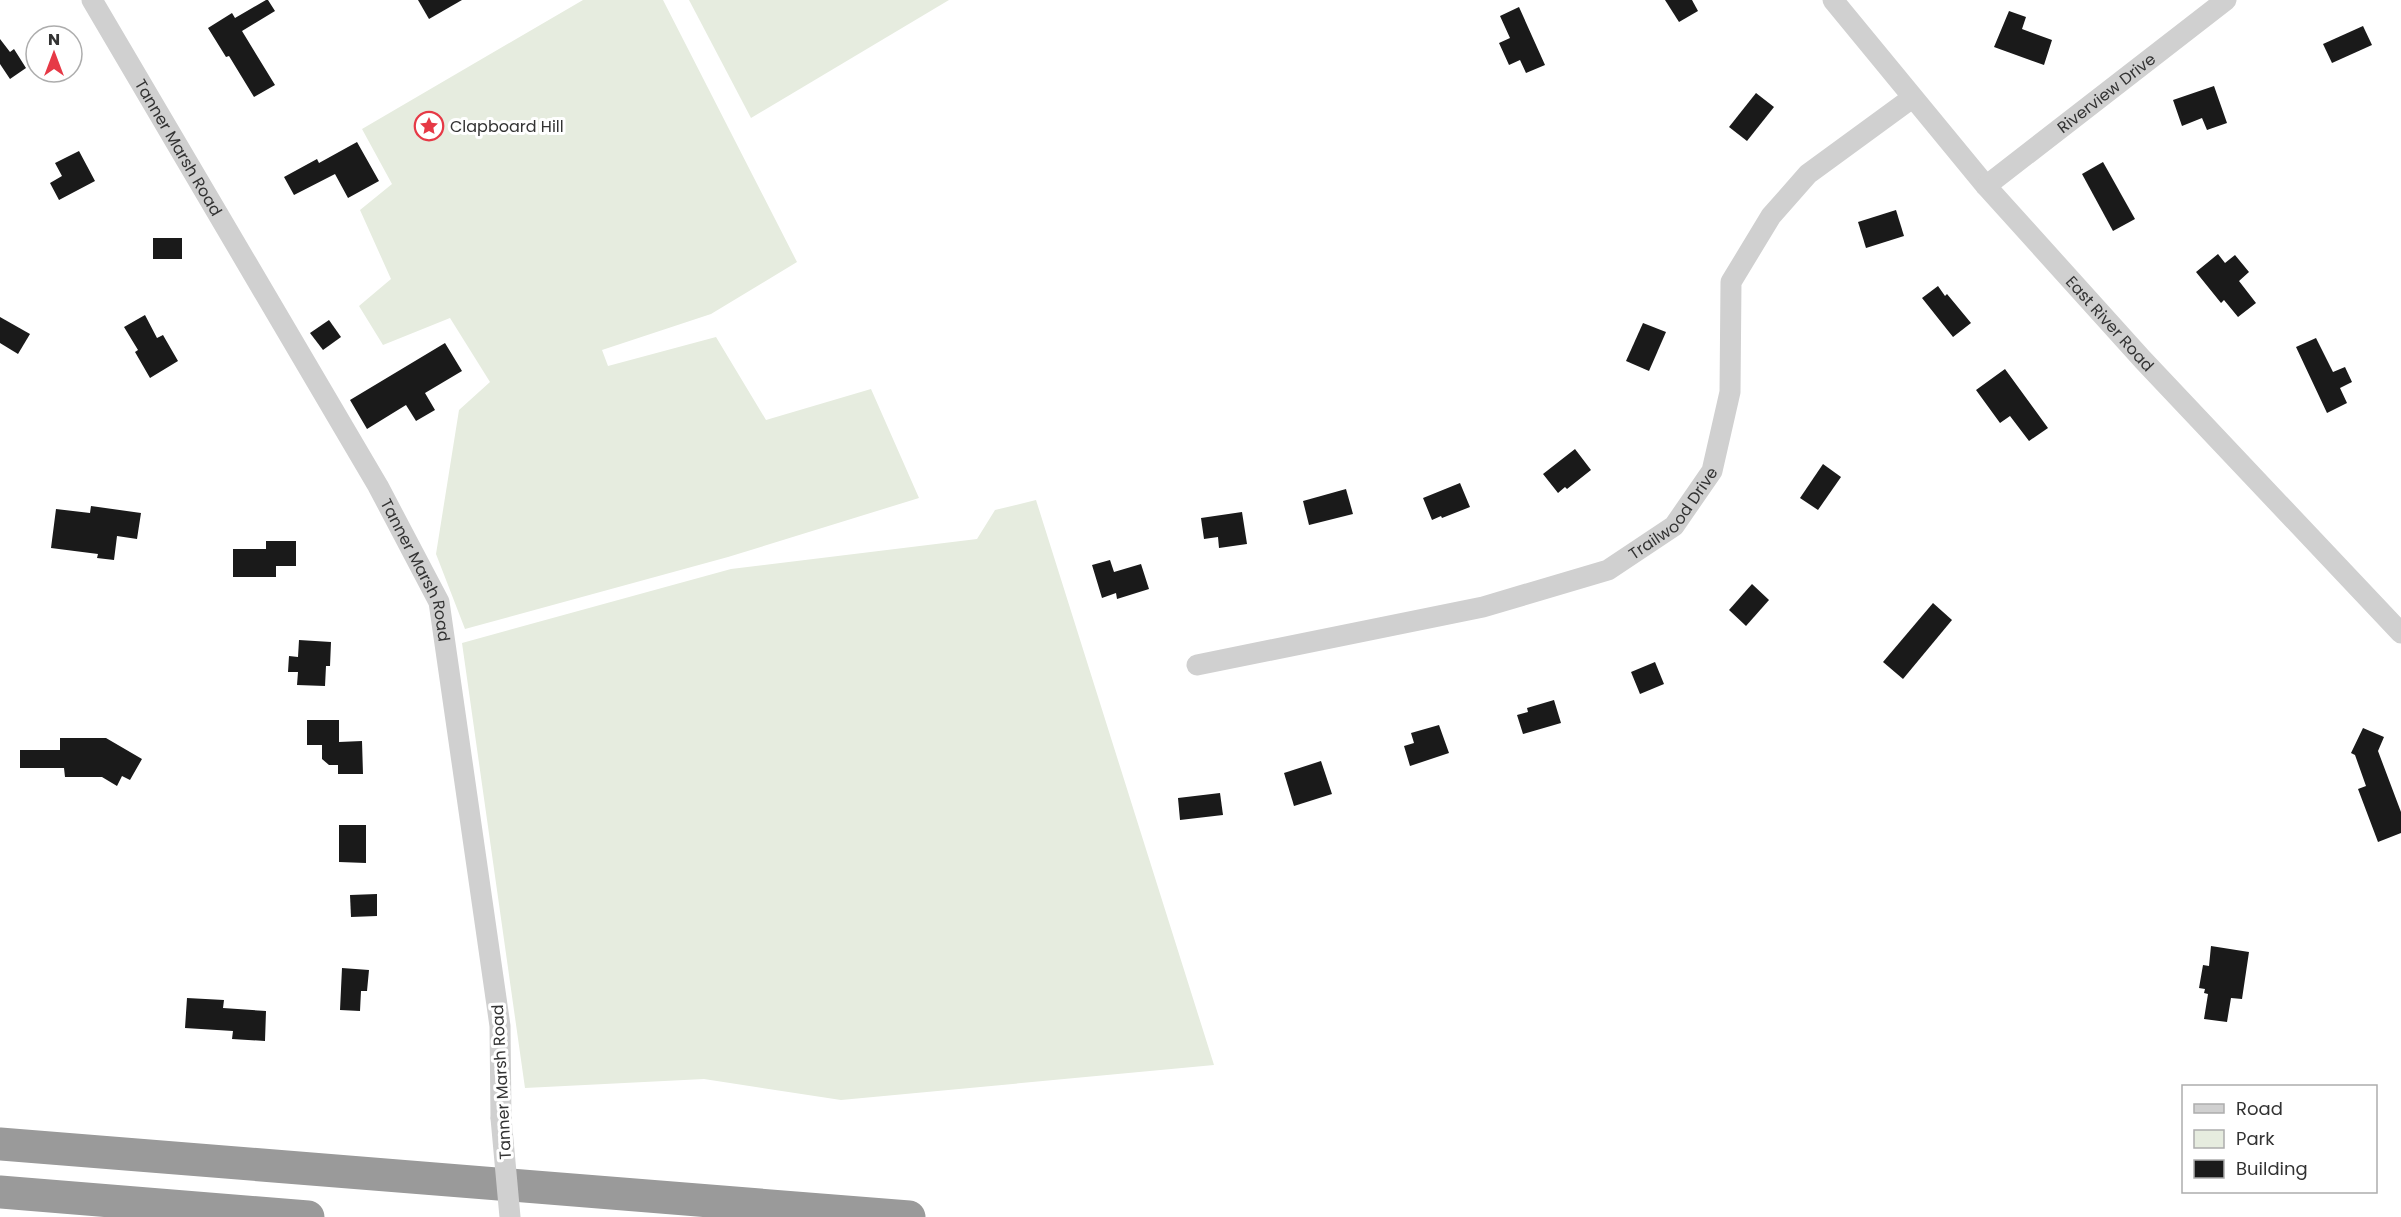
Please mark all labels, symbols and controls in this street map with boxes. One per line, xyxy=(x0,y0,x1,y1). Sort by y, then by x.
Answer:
north arrow xyxy=(24,24,84,84)
text: N xyxy=(48,28,60,51)
street label: Riverview Drive xyxy=(2052,48,2161,139)
street label: Tanner Marsh Road xyxy=(129,75,228,220)
place icon: Clapboard Hill xyxy=(413,110,445,142)
place label: Clapboard Hill xyxy=(450,115,564,138)
street label: East River Road xyxy=(2060,271,2159,377)
street label: Trailwood Drive xyxy=(1624,462,1723,565)
street label: Tanner Marsh Road xyxy=(375,495,456,643)
street label: Tanner Marsh Road xyxy=(486,1004,517,1160)
legend xyxy=(2182,1085,2377,1193)
text: Road xyxy=(2236,1096,2283,1121)
text: Park xyxy=(2236,1126,2275,1151)
text: Building xyxy=(2236,1156,2308,1181)

